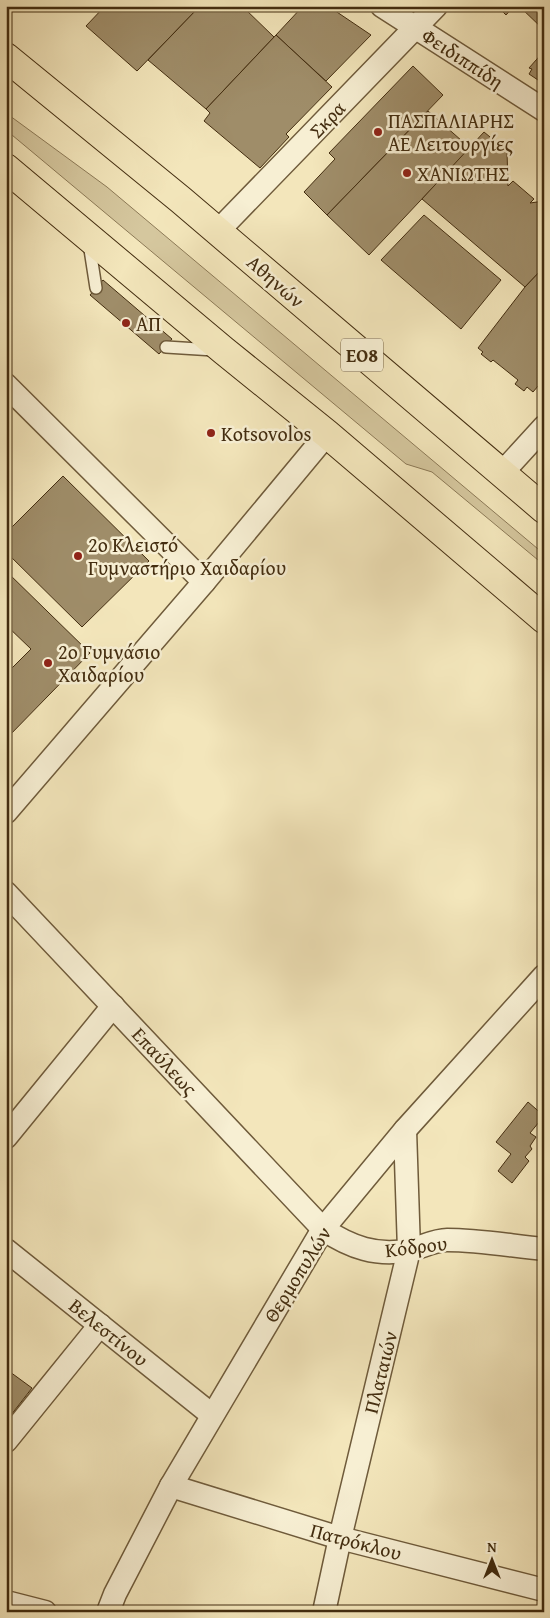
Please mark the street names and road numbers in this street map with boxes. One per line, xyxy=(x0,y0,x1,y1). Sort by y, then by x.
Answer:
street label: Φειδιππίδη xyxy=(416,21,510,95)
street label: Σκρα xyxy=(302,94,352,144)
street label: Αθηνών xyxy=(241,248,311,314)
road number: ΕΟ8 xyxy=(341,338,383,372)
street label: Επαύλεως xyxy=(126,1020,205,1102)
street label: Θερμοπυλών xyxy=(256,1220,338,1328)
street label: Κόδρου xyxy=(383,1228,449,1264)
street label: Βελεστίνου xyxy=(63,1291,155,1373)
street label: Πλαταιών xyxy=(356,1328,404,1416)
street label: Πατρόκλου xyxy=(307,1515,405,1567)

